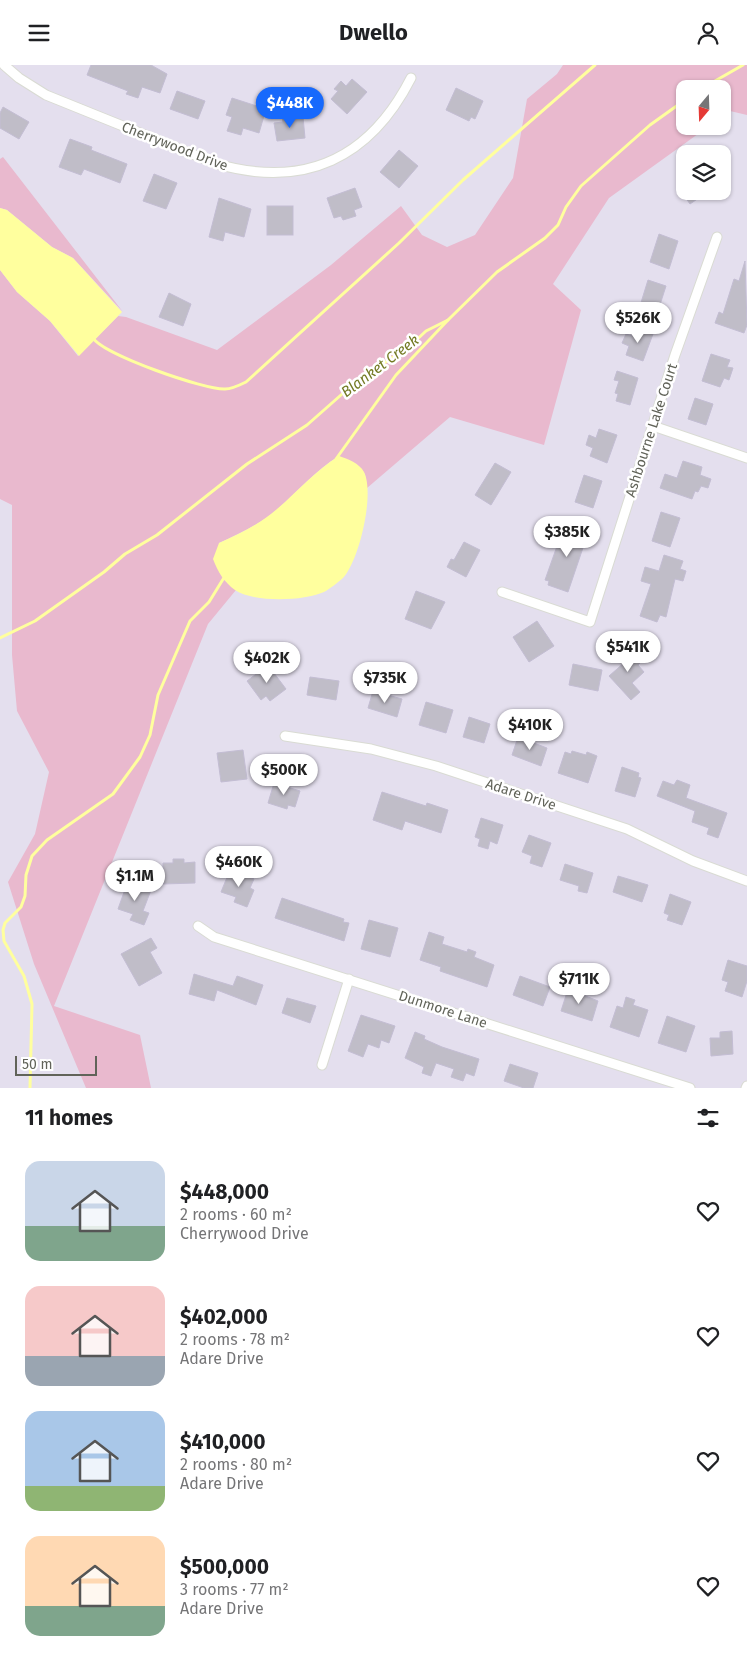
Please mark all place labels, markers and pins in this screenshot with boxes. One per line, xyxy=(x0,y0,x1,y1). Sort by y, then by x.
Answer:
pin: $448K xyxy=(255,87,325,129)
pin: $526K xyxy=(603,301,673,344)
pin: $385K xyxy=(532,515,602,558)
pin: $541K xyxy=(593,631,663,673)
pin: $402K xyxy=(232,641,302,684)
pin: $735K xyxy=(350,661,420,704)
pin: $410K xyxy=(495,709,565,751)
pin: $500K xyxy=(249,753,319,796)
pin: $460K xyxy=(204,845,274,888)
pin: $1.1M xyxy=(100,859,170,902)
pin: $711K xyxy=(544,963,614,1005)

